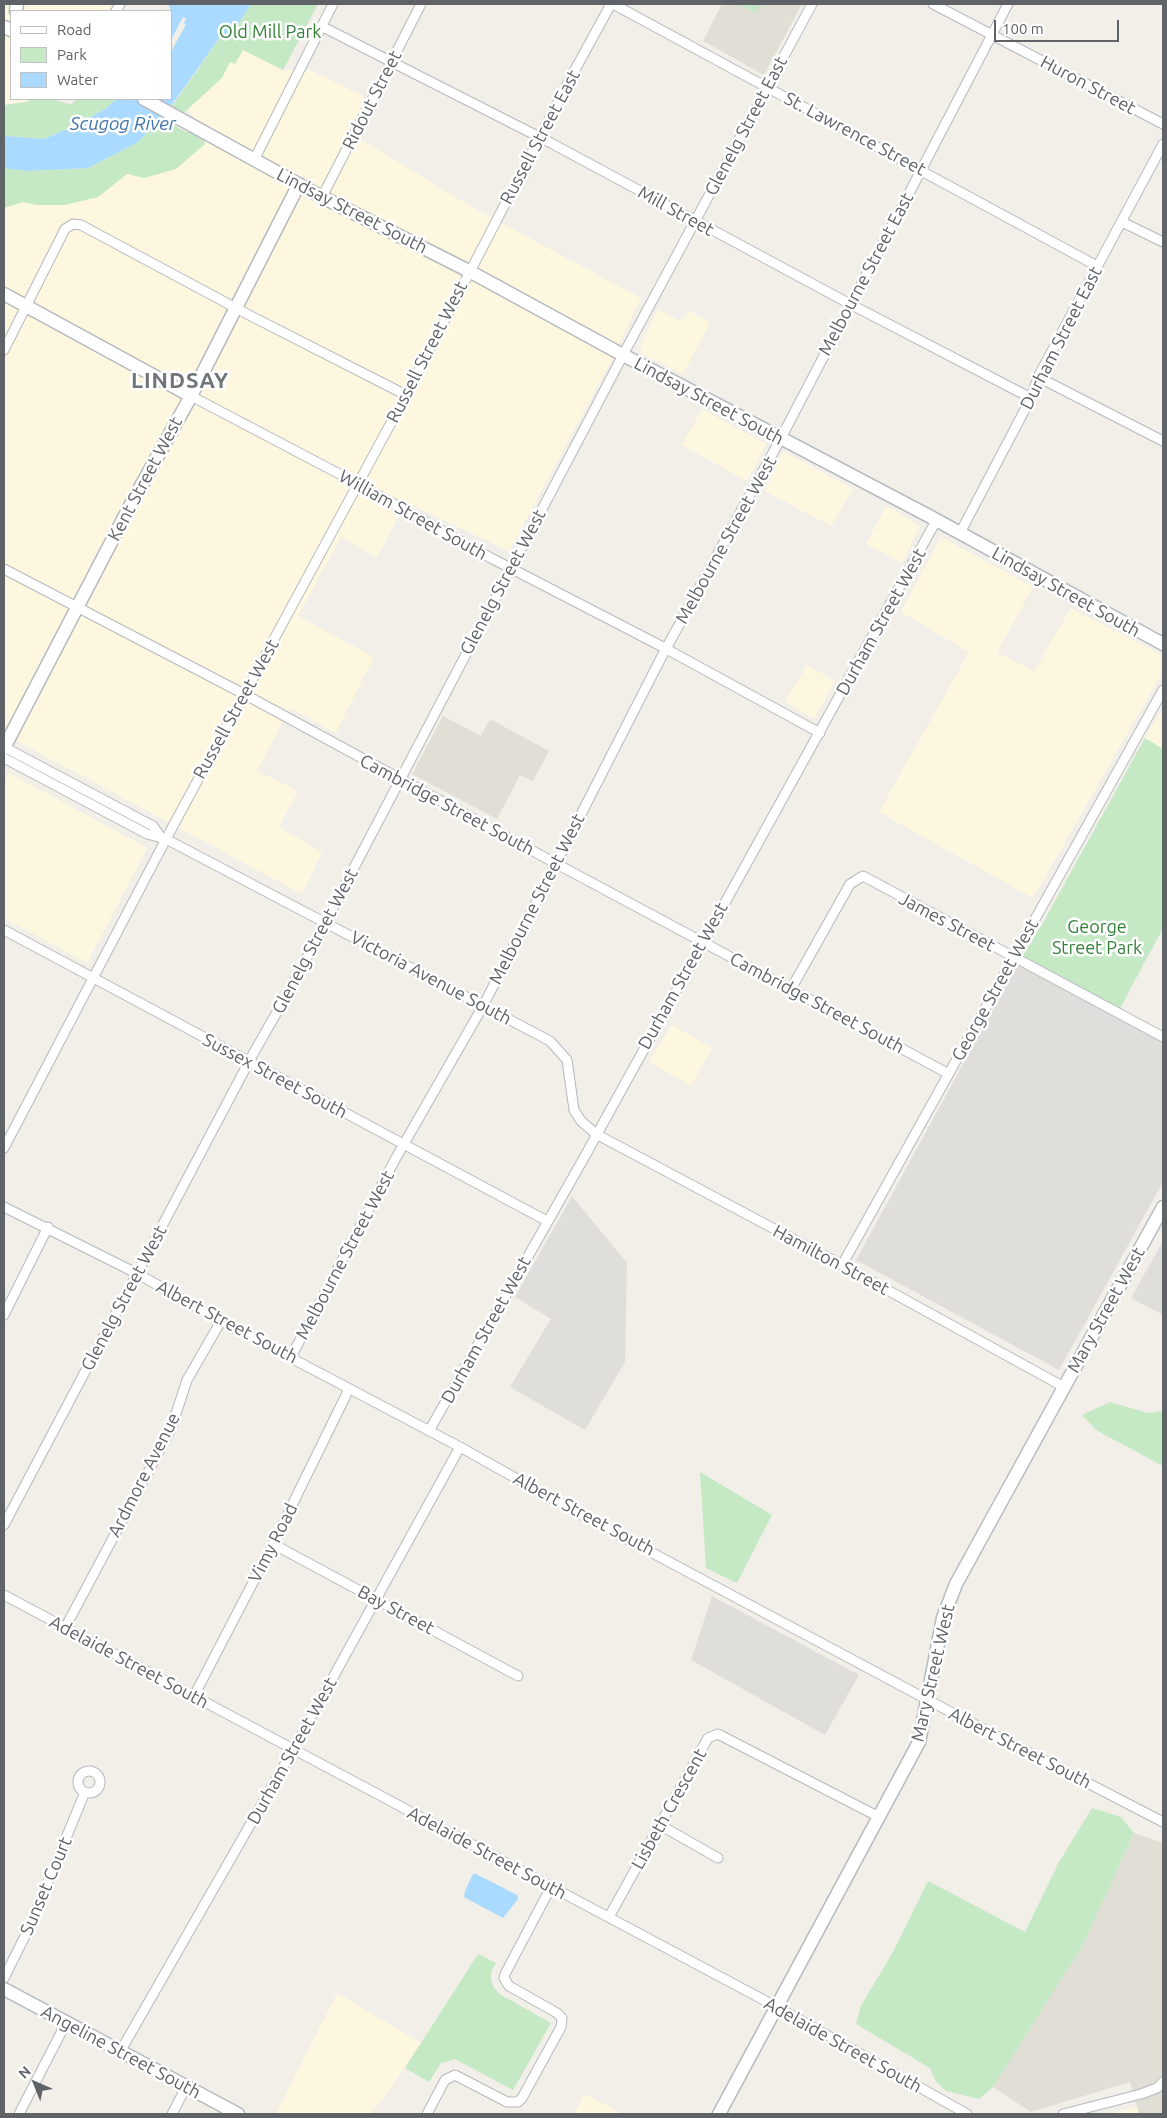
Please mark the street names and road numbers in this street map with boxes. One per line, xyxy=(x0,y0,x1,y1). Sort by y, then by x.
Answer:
street label: Ridout Street xyxy=(338,47,406,153)
street label: Huron Street xyxy=(1037,51,1139,119)
street label: Glenelg Street East xyxy=(700,53,792,199)
street label: Russell Street East xyxy=(495,66,585,208)
street label: St. Lawrence Street xyxy=(780,88,930,180)
street label: Lindsay Street South xyxy=(273,164,431,258)
street label: Mill Street xyxy=(634,181,718,241)
street label: Melbourne Street East xyxy=(814,189,918,359)
street label: Durham Street East xyxy=(1016,263,1106,413)
street label: Russell Street West xyxy=(382,278,472,426)
street label: Lindsay Street South xyxy=(631,352,787,450)
street label: Kent Street West xyxy=(103,413,187,545)
street label: Melbourne Street West xyxy=(671,452,781,628)
street label: William Street South xyxy=(335,465,491,565)
street label: Glenelg Street West xyxy=(456,506,550,658)
street label: Lindsay Street South xyxy=(988,542,1144,642)
street label: Durham Street West xyxy=(832,545,930,699)
street label: Russell Street West xyxy=(189,635,283,783)
street label: Cambridge Street South xyxy=(356,750,538,860)
street label: Melbourne Street West xyxy=(485,810,589,988)
street label: Glenelg Street West xyxy=(268,865,362,1017)
street label: James Street xyxy=(895,888,999,956)
street label: Durham Street West xyxy=(634,899,732,1053)
street label: George Street West xyxy=(947,915,1043,1065)
street label: Victoria Avenue South xyxy=(347,926,515,1030)
street label: Cambridge Street South xyxy=(726,948,908,1058)
street label: Sussex Street South xyxy=(199,1029,351,1123)
street label: Melbourne Street West xyxy=(291,1167,399,1343)
street label: Hamilton Street xyxy=(769,1220,893,1300)
street label: Glenelg Street West xyxy=(77,1222,171,1374)
street label: Mary Street West xyxy=(1062,1243,1150,1377)
street label: Durham Street West xyxy=(437,1253,535,1407)
street label: Albert Street South xyxy=(153,1276,301,1368)
street label: Ardmore Avenue xyxy=(103,1409,185,1541)
street label: Albert Street South xyxy=(510,1468,658,1560)
street label: Vimy Road xyxy=(244,1500,302,1586)
street label: Bay Street xyxy=(354,1581,438,1639)
street label: Mary Street West xyxy=(907,1602,959,1744)
street label: Adelaide Street South xyxy=(46,1611,212,1713)
street label: Durham Street West xyxy=(243,1674,341,1828)
street label: Albert Street South xyxy=(945,1703,1095,1793)
street label: Lisbeth Crescent xyxy=(627,1745,711,1873)
street label: Adelaide Street South xyxy=(404,1802,570,1904)
street label: Sunset Court xyxy=(16,1834,76,1938)
street label: Adelaide Street South xyxy=(760,1993,926,2097)
street label: Angeline Street South xyxy=(37,2001,205,2103)

